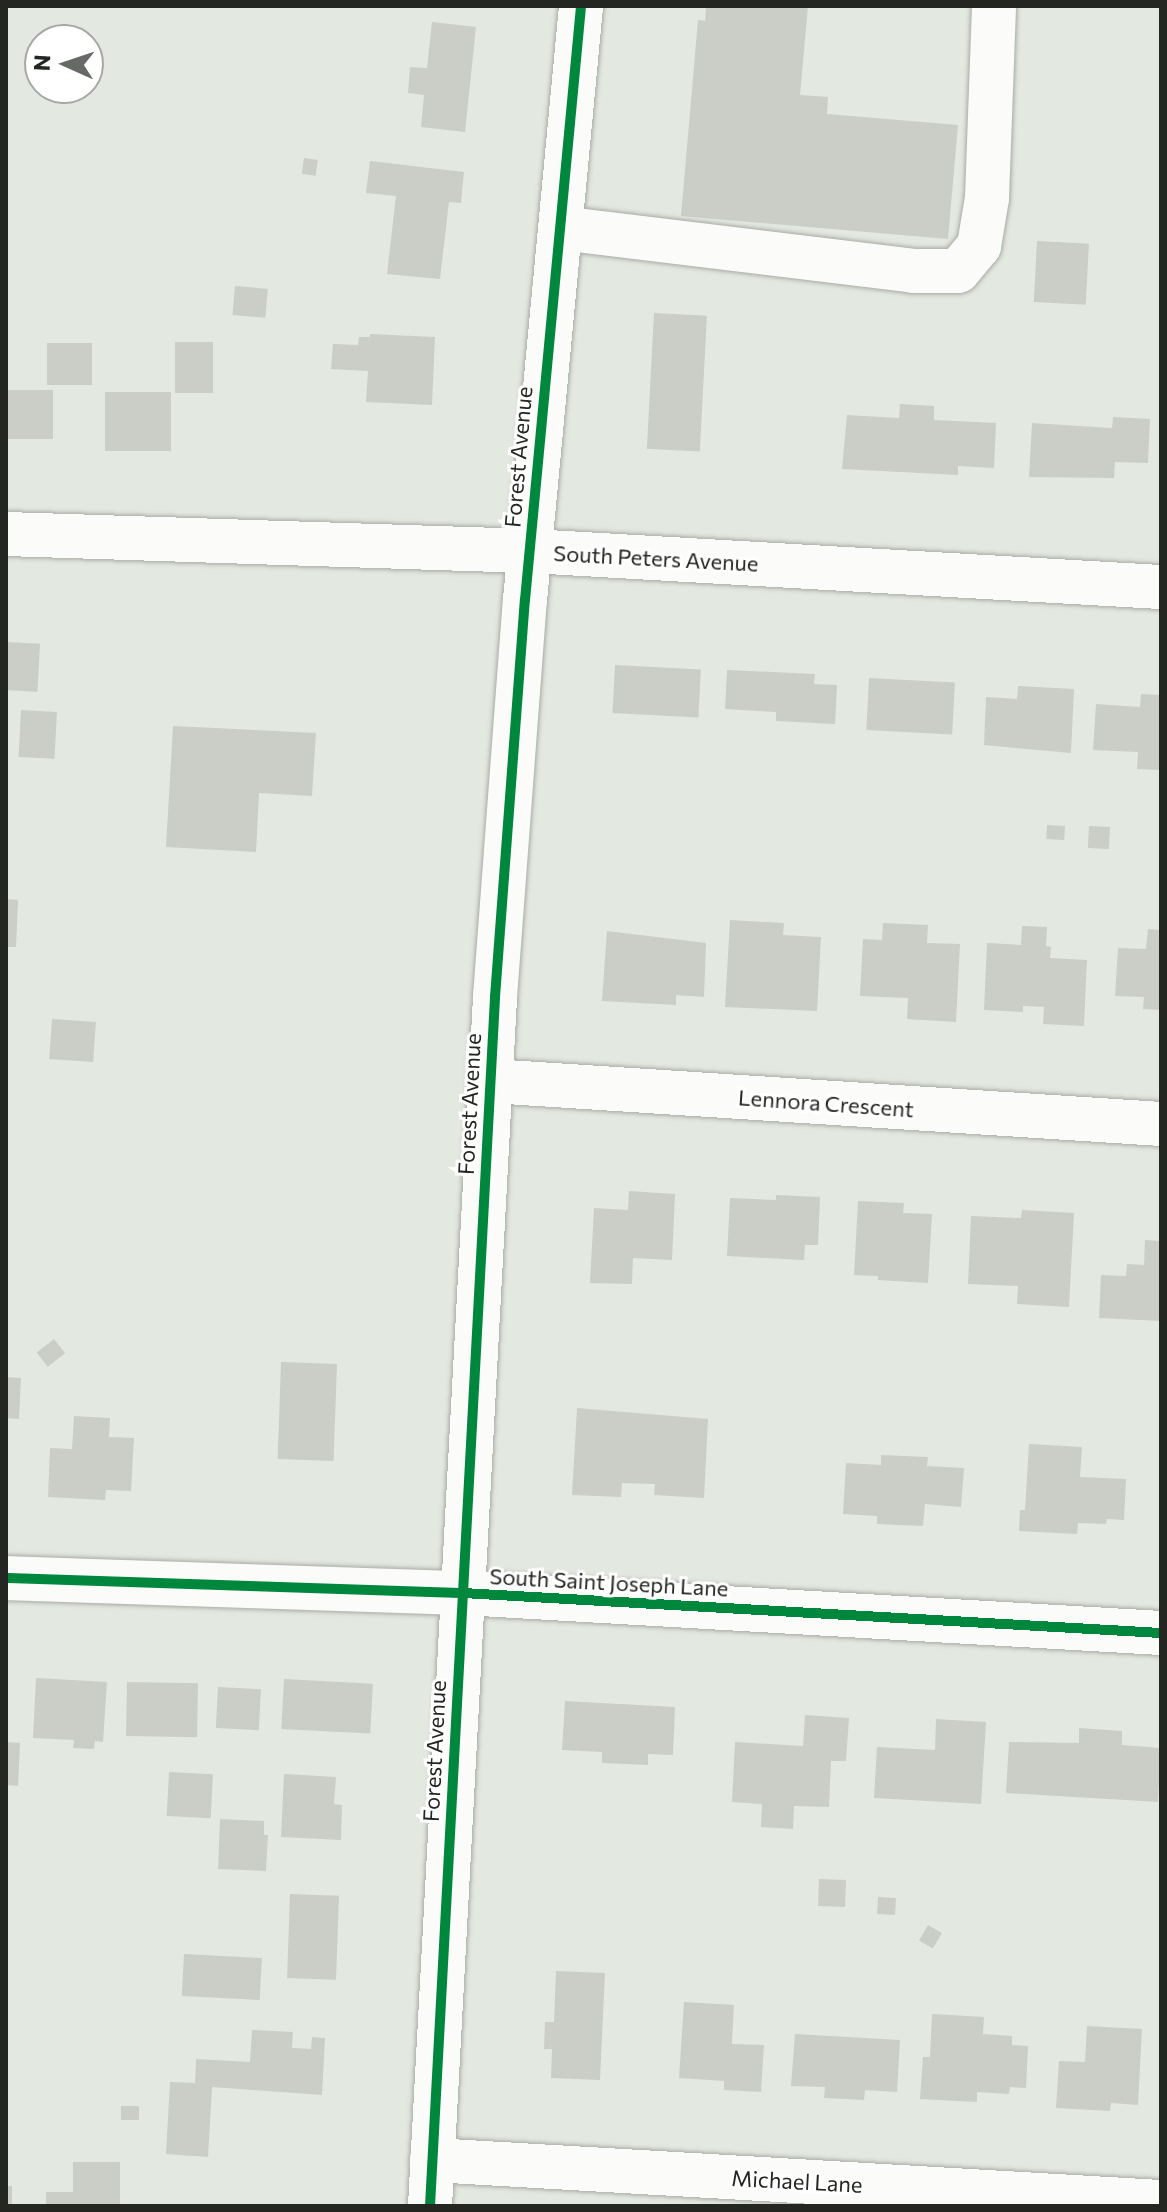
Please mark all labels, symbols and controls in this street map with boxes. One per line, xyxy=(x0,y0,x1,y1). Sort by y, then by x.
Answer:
north arrow xyxy=(24,24,104,104)
text: N xyxy=(28,54,55,72)
street label: Forest Avenue xyxy=(499,385,537,529)
street label: South Peters Avenue xyxy=(553,539,759,577)
street label: Forest Avenue xyxy=(452,1032,486,1176)
street label: Lennora Crescent xyxy=(737,1084,915,1122)
street label: South Saint Joseph Lane xyxy=(489,1563,729,1601)
street label: Forest Avenue xyxy=(417,1679,451,1823)
street label: Michael Lane xyxy=(731,2164,863,2198)

